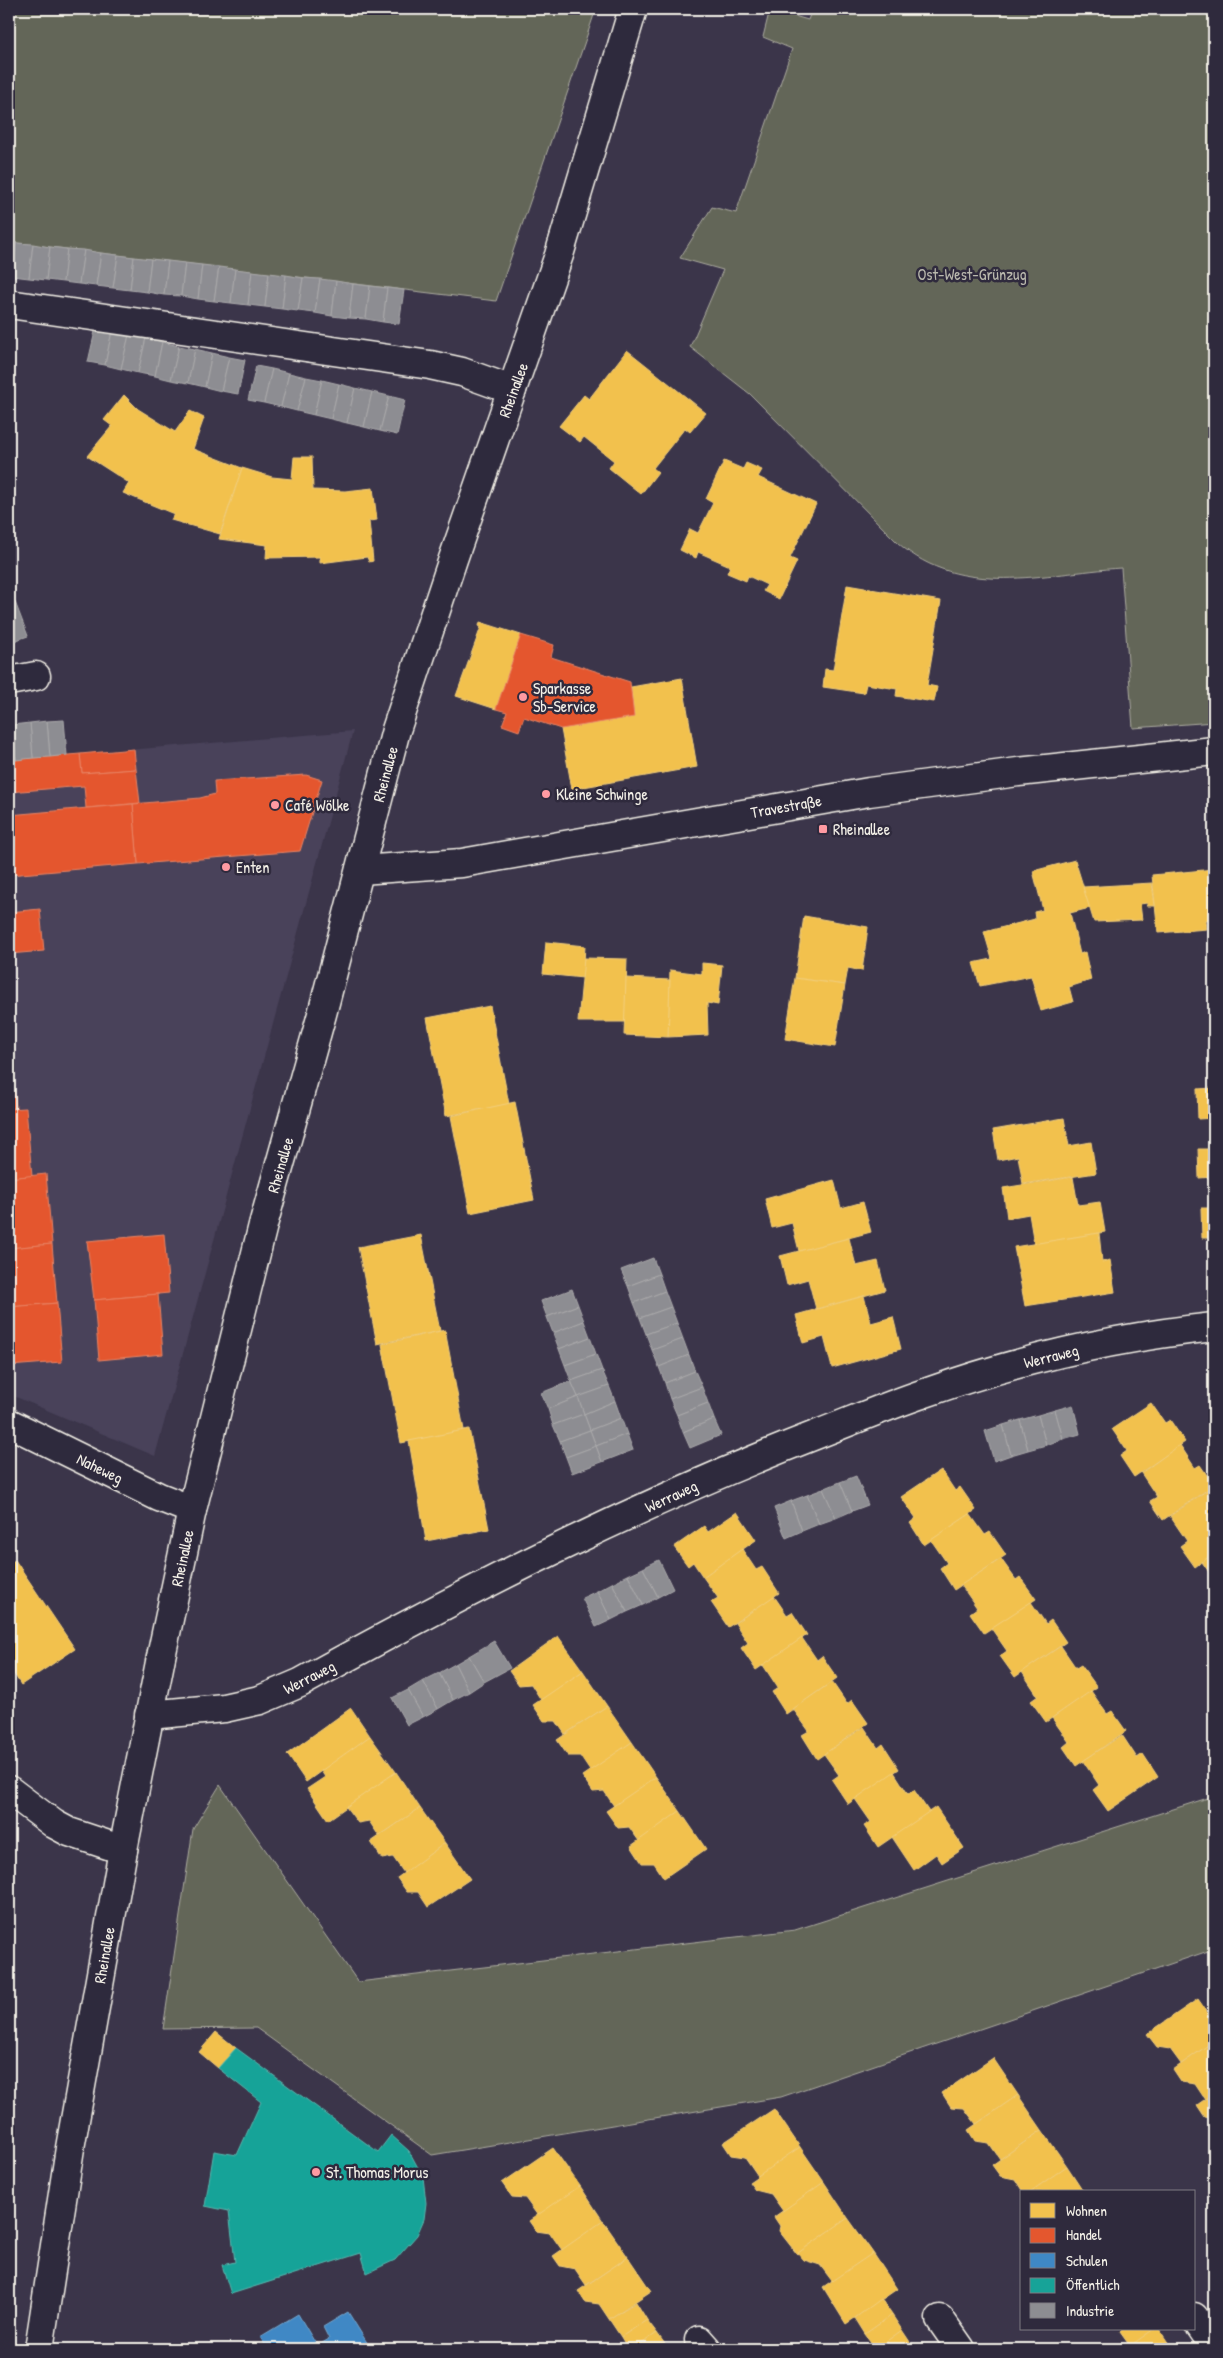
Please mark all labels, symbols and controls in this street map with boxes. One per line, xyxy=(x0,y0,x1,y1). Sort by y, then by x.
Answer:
park label: Ost-West-Grünzug xyxy=(917,263,1027,285)
street label: Rheinallee xyxy=(493,359,533,421)
place label: Sparkasse Sb-Service xyxy=(533,677,596,717)
marker: Sparkasse Sb-Service xyxy=(517,691,529,703)
street label: Rheinallee xyxy=(367,743,403,804)
place label: Kleine Schwinge xyxy=(556,783,648,805)
marker: Kleine Schwinge xyxy=(540,788,552,800)
street label: Travestraße xyxy=(749,789,824,823)
place label: Café Wölke xyxy=(285,794,350,816)
marker: Café Wölke xyxy=(269,799,281,811)
place label: Rheinallee xyxy=(833,818,891,840)
marker: Rheinallee xyxy=(817,823,829,835)
place label: Enten xyxy=(236,856,269,878)
marker: Enten xyxy=(220,861,232,873)
street label: Rheinallee xyxy=(262,1134,299,1195)
street label: Werraweg xyxy=(1021,1339,1081,1373)
street label: Naheweg xyxy=(73,1447,127,1489)
street label: Werraweg xyxy=(641,1474,701,1518)
street label: Rheinallee xyxy=(165,1527,199,1588)
street label: Werraweg xyxy=(279,1655,339,1699)
street label: Rheinallee xyxy=(88,1924,120,1985)
place label: St. Thomas Morus xyxy=(326,2161,428,2183)
marker: St. Thomas Morus xyxy=(310,2166,322,2178)
legend xyxy=(1020,2190,1196,2330)
text: Wohnen xyxy=(1066,2200,1107,2221)
text: Handel xyxy=(1066,2224,1102,2245)
text: Schulen xyxy=(1066,2250,1108,2271)
text: Öffentlich xyxy=(1066,2274,1120,2295)
text: Industrie xyxy=(1066,2300,1114,2321)

